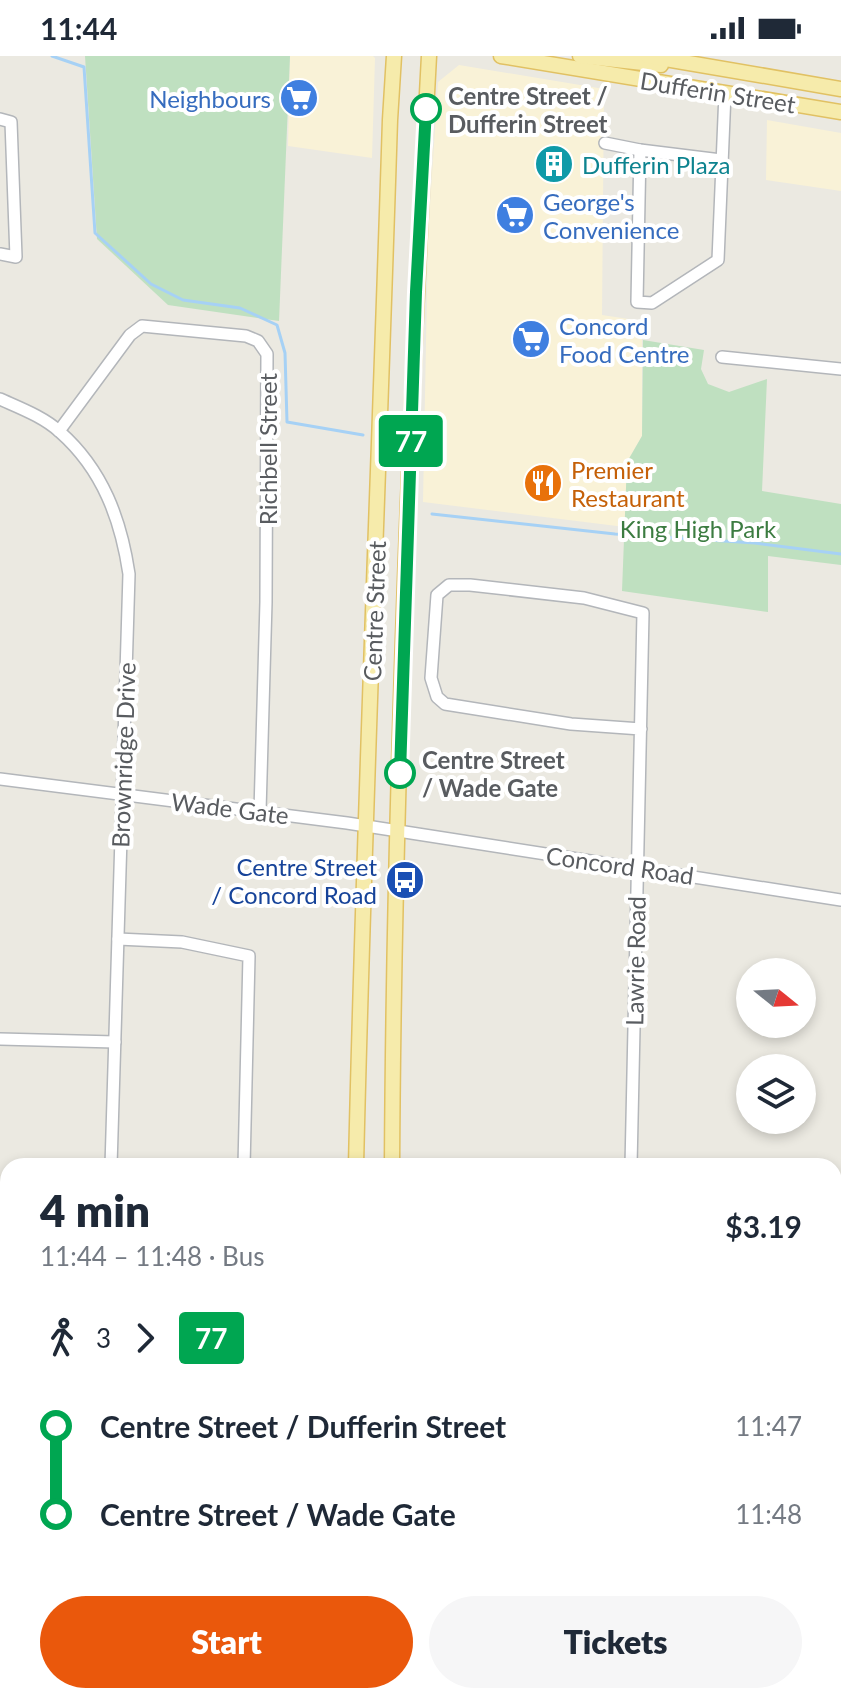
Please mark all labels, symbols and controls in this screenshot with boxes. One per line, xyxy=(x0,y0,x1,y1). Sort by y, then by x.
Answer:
text: 11:44 xyxy=(40,10,117,46)
street label: Dufferin Street xyxy=(638,65,798,119)
supermarket icon: Neighbours xyxy=(278,77,320,119)
place label: Centre Street / Dufferin Street xyxy=(448,81,608,138)
place label: Neighbours xyxy=(149,84,271,113)
marker: Centre Street / Dufferin Street xyxy=(411,94,441,124)
building icon: Dufferin Plaza xyxy=(533,143,575,185)
place label: Dufferin Plaza xyxy=(582,150,730,179)
place label: George's Convenience xyxy=(543,187,679,244)
supermarket icon: George's Convenience xyxy=(494,194,536,236)
place label: Concord Food Centre xyxy=(559,311,690,368)
supermarket icon: Concord Food Centre xyxy=(510,318,552,360)
street label: Richbell Street xyxy=(253,372,282,525)
line badge: 77 xyxy=(375,415,447,467)
text: 77 xyxy=(395,424,427,458)
place label: Premier Restaurant xyxy=(571,455,685,512)
restaurant icon: Premier Restaurant xyxy=(522,462,564,504)
park label: King High Park xyxy=(620,514,777,543)
street label: Centre Street xyxy=(357,540,391,682)
street label: Brownridge Drive xyxy=(105,662,141,848)
place label: Centre Street / Wade Gate xyxy=(422,745,565,802)
marker: Centre Street / Wade Gate xyxy=(385,758,415,788)
street label: Wade Gate xyxy=(170,786,290,830)
street label: Concord Road xyxy=(544,840,696,890)
place label: Centre Street / Concord Road xyxy=(211,852,377,909)
bus stop icon: Centre Street / Concord Road xyxy=(384,859,426,901)
street label: Lawrie Road xyxy=(619,896,651,1026)
north arrow xyxy=(736,958,816,1038)
map controls xyxy=(736,958,816,1134)
button: layers xyxy=(736,1054,816,1134)
text: 4 min xyxy=(40,1184,150,1236)
text: $3.19 xyxy=(725,1208,802,1244)
text: 11:44 – 11:48 · Bus xyxy=(40,1240,264,1272)
icon: walk xyxy=(40,1316,84,1360)
icon: forward xyxy=(123,1316,167,1360)
text: 77 xyxy=(195,1321,228,1355)
text: 3 xyxy=(96,1322,111,1354)
text: Centre Street / Dufferin Street xyxy=(100,1408,506,1444)
text: 11:47 xyxy=(735,1410,802,1442)
text: Centre Street / Wade Gate xyxy=(100,1496,456,1532)
text: 11:48 xyxy=(735,1498,802,1530)
button: Start xyxy=(40,1596,413,1688)
button: Tickets xyxy=(429,1596,802,1688)

